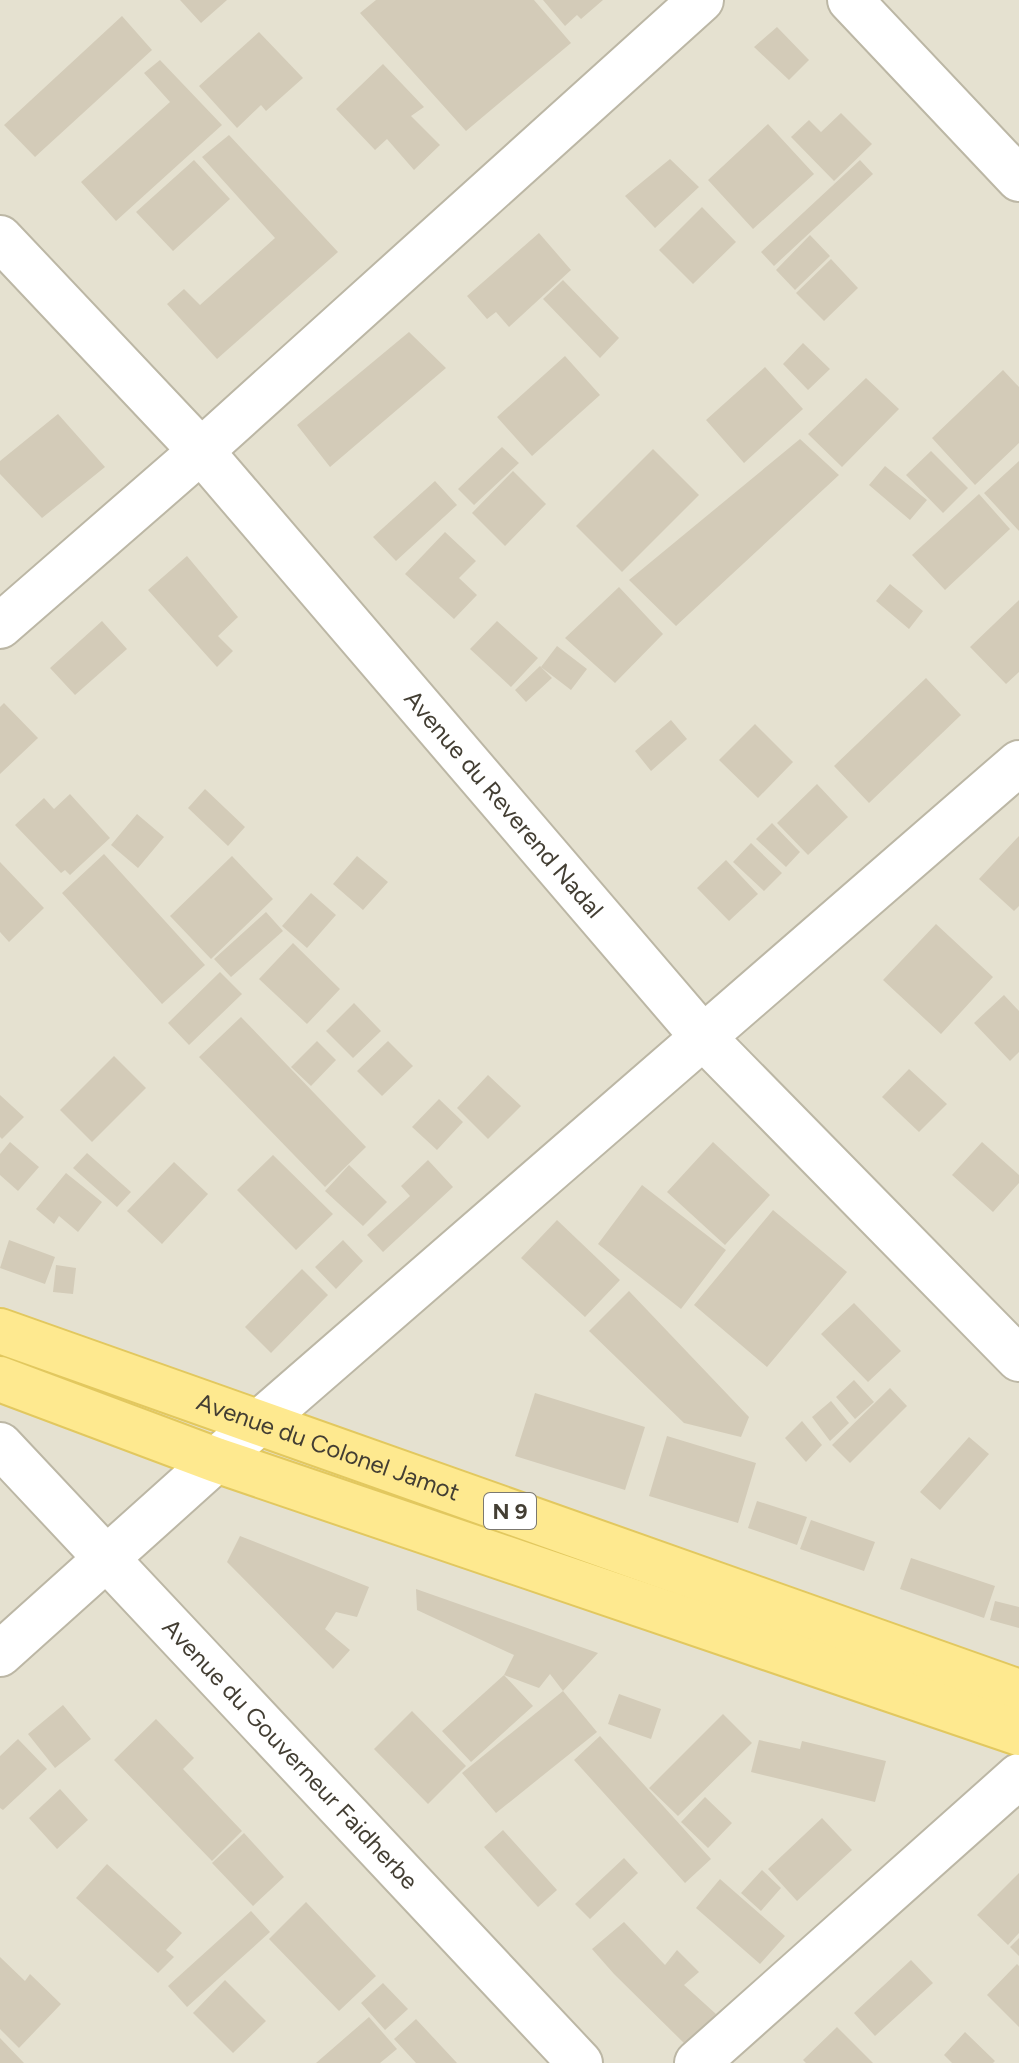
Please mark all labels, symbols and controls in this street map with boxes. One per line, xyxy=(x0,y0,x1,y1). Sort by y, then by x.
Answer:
street label: Avenue du Reverend Nadal xyxy=(398,684,610,924)
street label: Avenue du Colonel Jamot xyxy=(193,1387,463,1507)
road number: N 9 xyxy=(484,1493,536,1529)
street label: Avenue du Gouverneur Faidherbe xyxy=(157,1613,424,1895)

